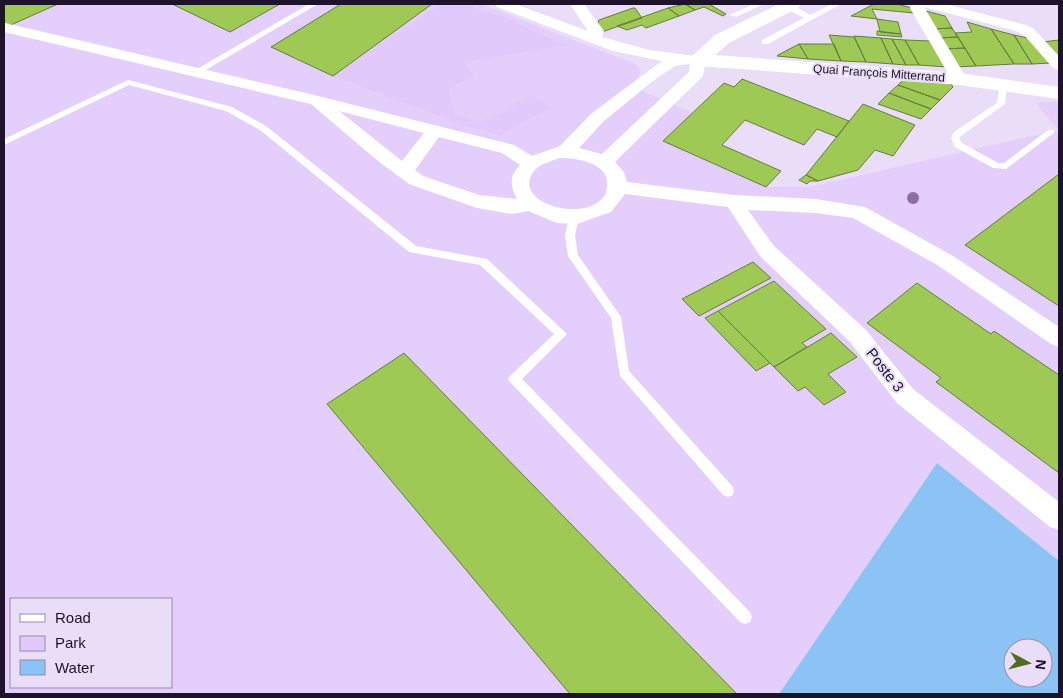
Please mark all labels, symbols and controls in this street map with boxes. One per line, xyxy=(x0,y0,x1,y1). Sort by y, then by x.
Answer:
street label: Quai François Mitterrand xyxy=(813,61,945,85)
street label: Poste 3 xyxy=(863,344,908,395)
legend xyxy=(10,598,172,688)
text: Road xyxy=(55,609,91,626)
text: Park xyxy=(55,634,86,651)
north arrow xyxy=(1003,638,1053,688)
text: Water xyxy=(55,659,94,676)
text: N xyxy=(1032,659,1049,671)

